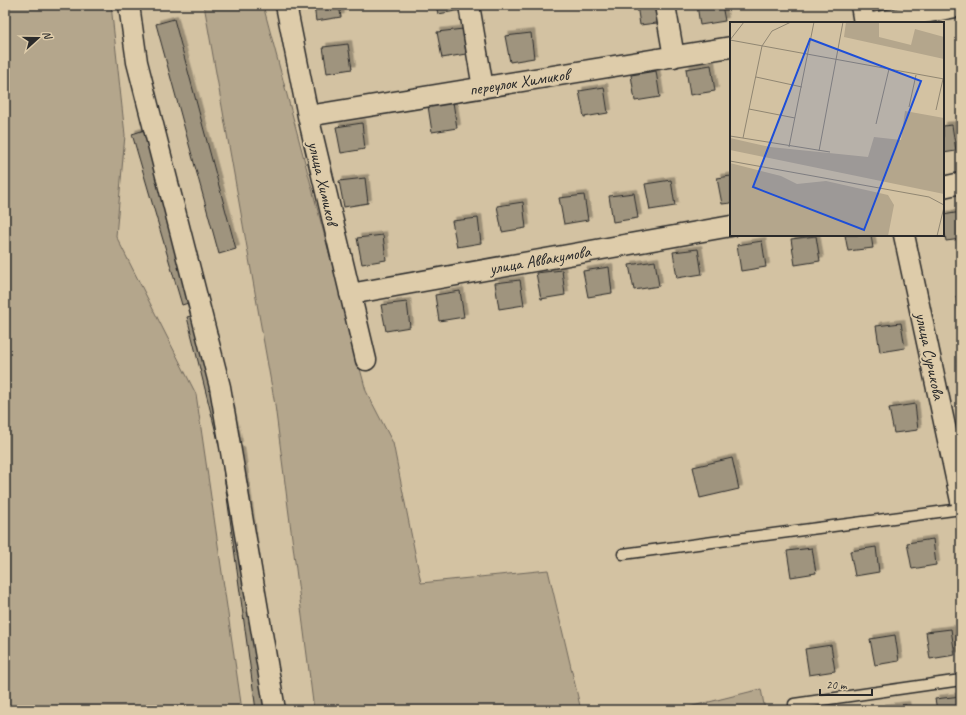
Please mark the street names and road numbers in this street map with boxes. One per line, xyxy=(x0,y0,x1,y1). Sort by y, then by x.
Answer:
street label: переулок Химиков xyxy=(468,63,574,100)
street label: улица Химиков xyxy=(303,138,343,230)
street label: улица Аввакумова xyxy=(487,240,594,279)
street label: улица Сурикова xyxy=(910,309,950,403)

